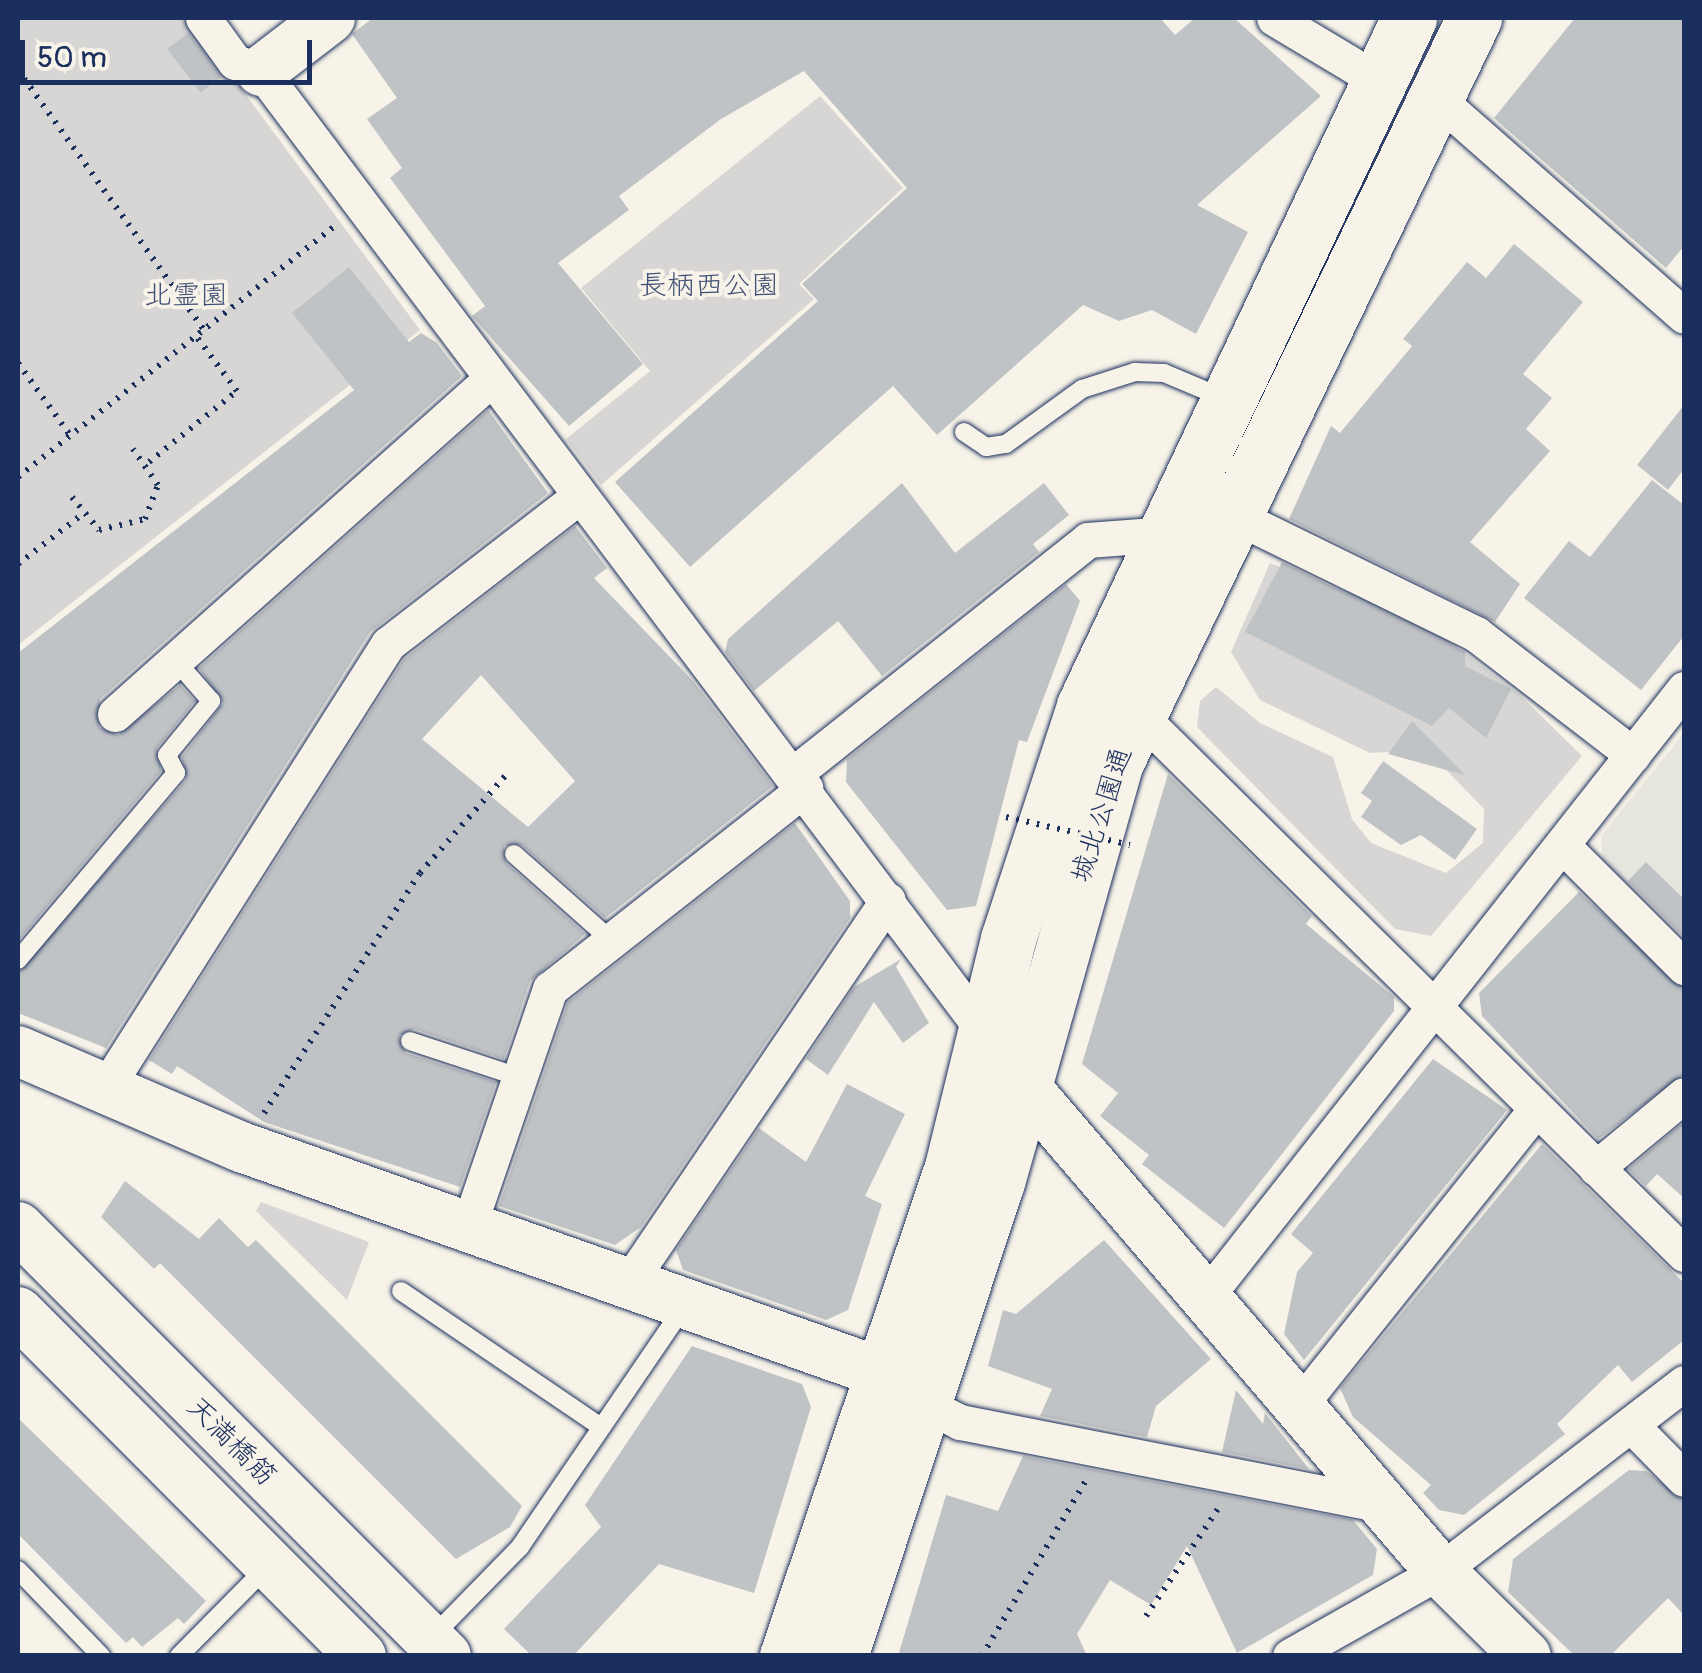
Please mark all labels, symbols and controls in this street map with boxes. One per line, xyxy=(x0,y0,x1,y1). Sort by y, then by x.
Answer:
scale bar xyxy=(25,20,318,82)
text: 50 m xyxy=(37,39,107,76)
park label: 長柄西公園 xyxy=(639,269,779,303)
park label: 北霊園 xyxy=(144,279,228,313)
street label: 城北公園通 xyxy=(1064,743,1140,887)
street label: 天満橋筋 xyxy=(180,1391,282,1493)

